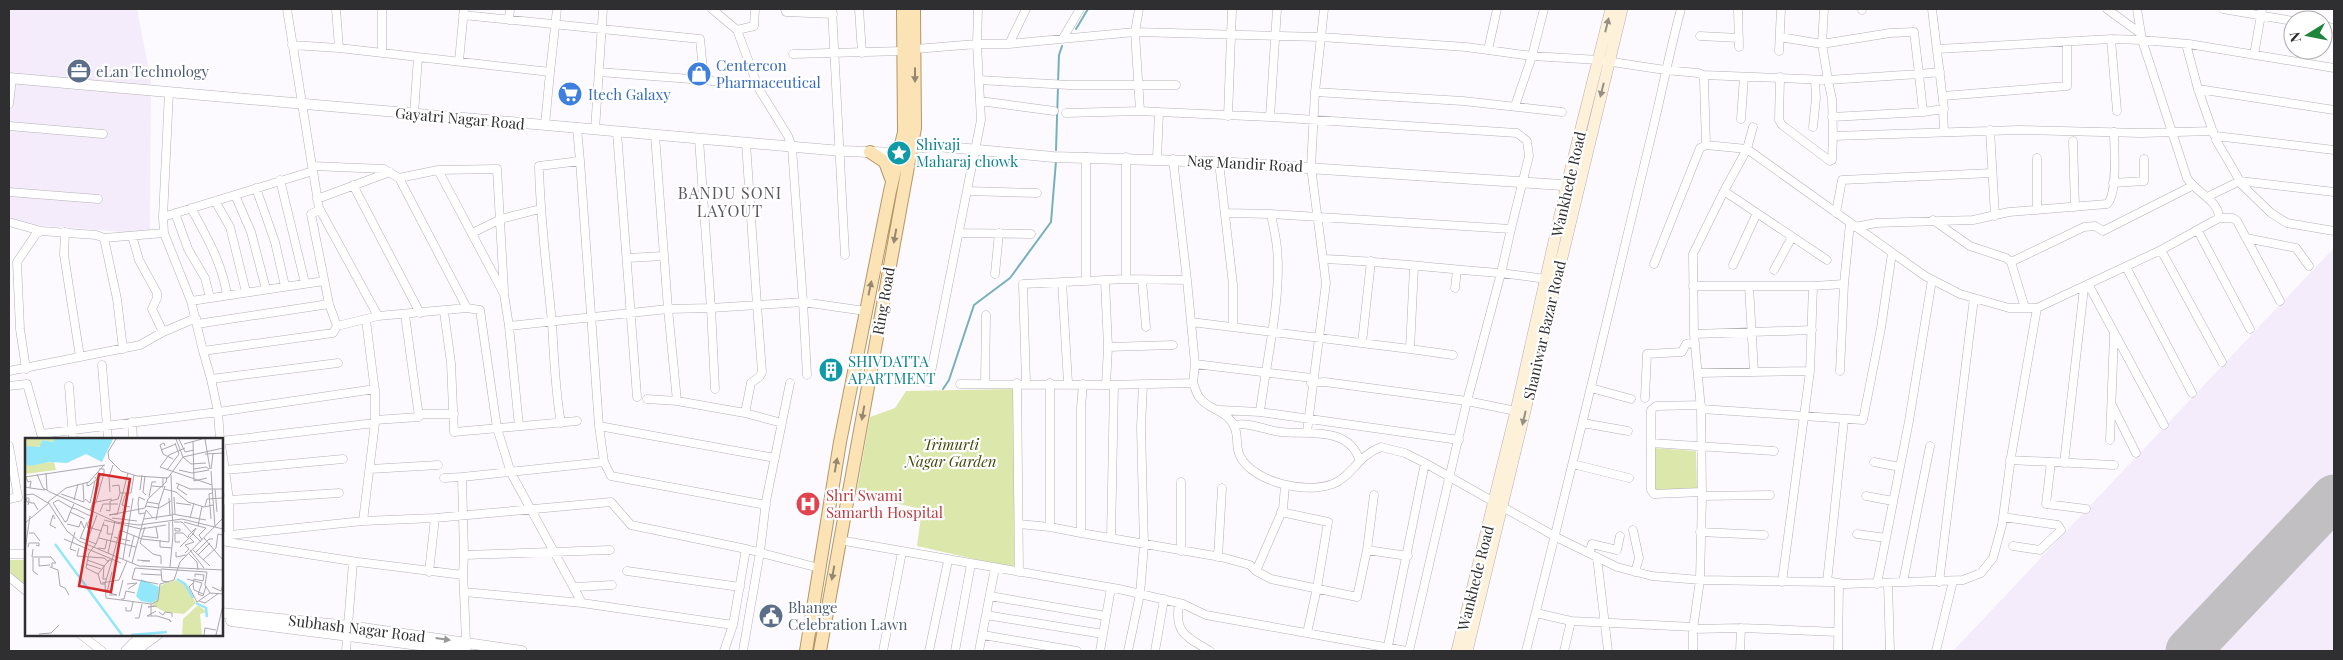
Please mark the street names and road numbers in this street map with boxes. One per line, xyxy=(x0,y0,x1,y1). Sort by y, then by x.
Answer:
street label: Gayatri Nagar Road xyxy=(394,102,526,134)
street label: Wankhede Road xyxy=(1546,129,1590,240)
street label: Nag Mandir Road xyxy=(1186,150,1304,176)
street label: Shaniwar Bazar Road xyxy=(1518,258,1570,402)
street label: Ring Road xyxy=(867,265,899,337)
street label: Wankhede Road xyxy=(1452,523,1498,634)
street label: Subhash Nagar Road xyxy=(287,610,427,646)

